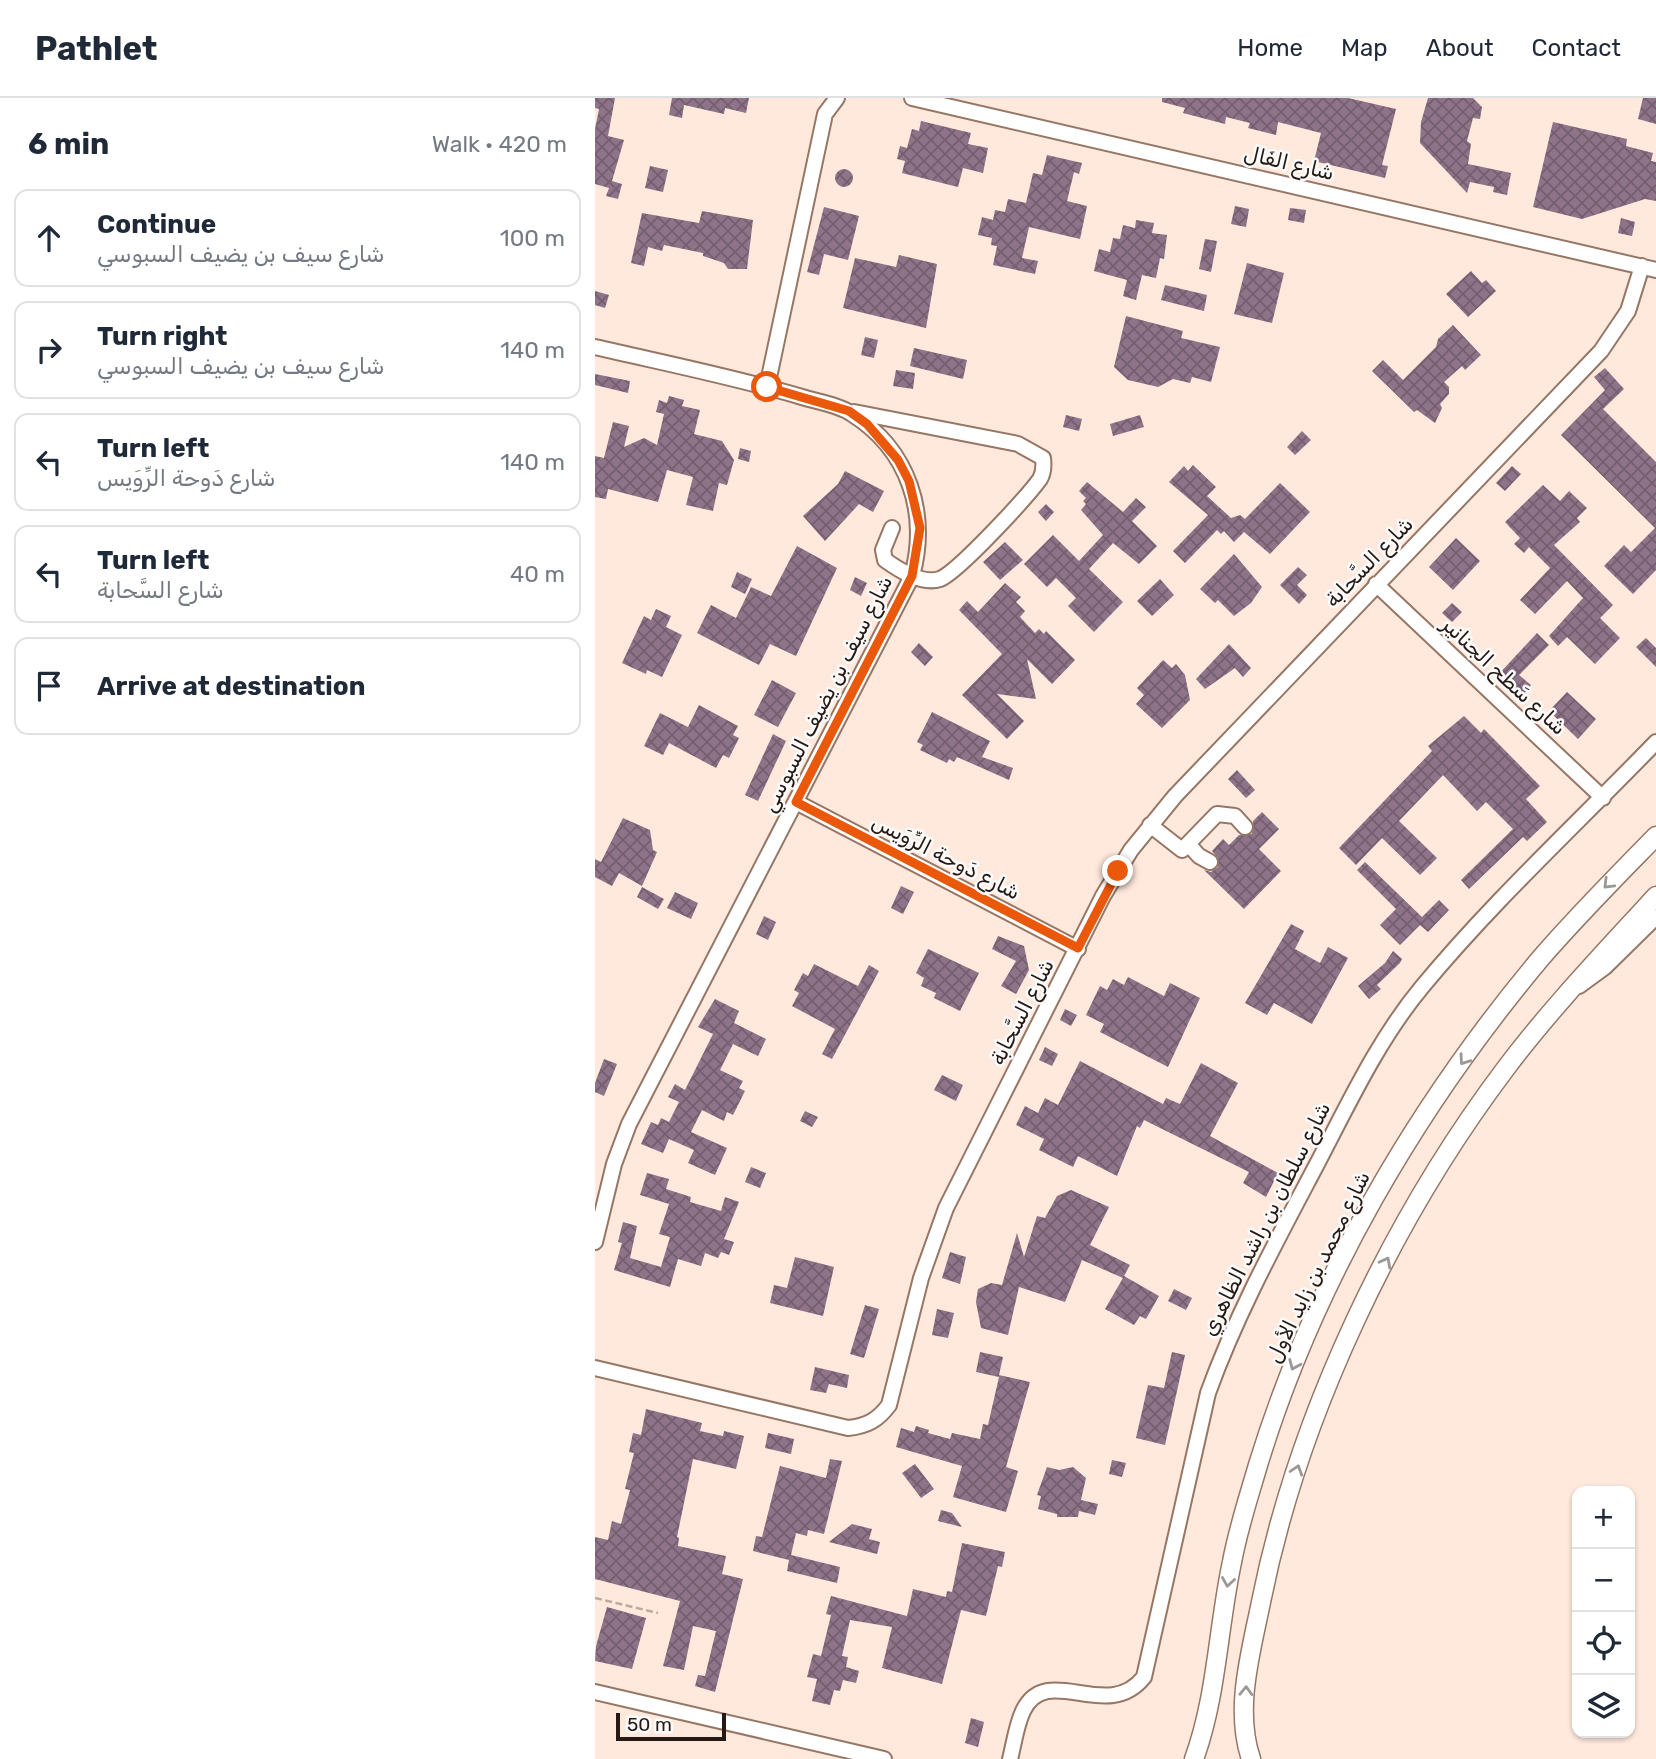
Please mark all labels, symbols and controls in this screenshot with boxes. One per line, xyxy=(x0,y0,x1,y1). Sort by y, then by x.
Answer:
text: Pathlet xyxy=(35,29,158,68)
text: Home xyxy=(1237,34,1303,62)
text: Map xyxy=(1341,34,1388,62)
text: About xyxy=(1426,34,1494,62)
text: Contact xyxy=(1532,34,1621,62)
text: 6 min xyxy=(28,126,109,162)
text: Walk · 420 m xyxy=(432,130,567,158)
street label: شارع الفَال xyxy=(1241,140,1337,187)
text: Continue xyxy=(97,209,216,240)
icon: ahead xyxy=(30,219,68,257)
text: 100 m xyxy=(500,224,565,252)
text: شارع سيف بن يضيف السبوسي xyxy=(97,240,384,268)
text: Turn right xyxy=(97,321,227,352)
icon: right xyxy=(30,331,68,369)
text: 140 m xyxy=(500,336,565,364)
text: شارع سيف بن يضيف السبوسي xyxy=(97,352,384,380)
route start xyxy=(751,371,782,402)
text: Turn left xyxy=(97,433,209,464)
icon: left xyxy=(30,443,68,481)
text: 140 m xyxy=(500,448,565,476)
text: شارع دَوحة الرِّوَيس xyxy=(97,464,275,492)
street label: شارع السَّحابة xyxy=(1319,511,1419,613)
text: Turn left xyxy=(97,545,209,576)
icon: left xyxy=(30,555,68,593)
text: 40 m xyxy=(510,560,565,588)
street label: شارع سيف بن يضيف السبوسي xyxy=(756,571,901,818)
text: شارع السَّحابة xyxy=(97,576,224,604)
street label: شارع سَطح الجنانير xyxy=(1434,610,1572,741)
icon: arrive xyxy=(30,667,68,705)
text: Arrive at destination xyxy=(97,671,365,702)
street label: شارع دَوحة الرِّوَيس xyxy=(867,808,1025,906)
route end xyxy=(1102,855,1133,886)
one-way arrow xyxy=(1604,876,1617,889)
street label: شارع السَّحابة xyxy=(984,955,1061,1070)
one-way arrow xyxy=(1460,1052,1473,1065)
street label: شارع سلطان بن راشد الظاهري xyxy=(1196,1098,1337,1341)
street label: شارع محمد بن زايد الأول xyxy=(1260,1167,1377,1368)
one-way arrow xyxy=(1378,1256,1392,1269)
one-way arrow xyxy=(1288,1358,1302,1370)
one-way arrow xyxy=(1288,1465,1303,1477)
map controls xyxy=(1572,1486,1635,1738)
button: + xyxy=(1572,1486,1635,1549)
button: − xyxy=(1572,1549,1635,1612)
one-way arrow xyxy=(1221,1576,1236,1588)
button: locate xyxy=(1572,1612,1635,1675)
button: layers xyxy=(1572,1675,1635,1738)
one-way arrow xyxy=(1238,1686,1253,1697)
scale bar xyxy=(616,1710,726,1742)
text: 50 m xyxy=(627,1713,672,1736)

